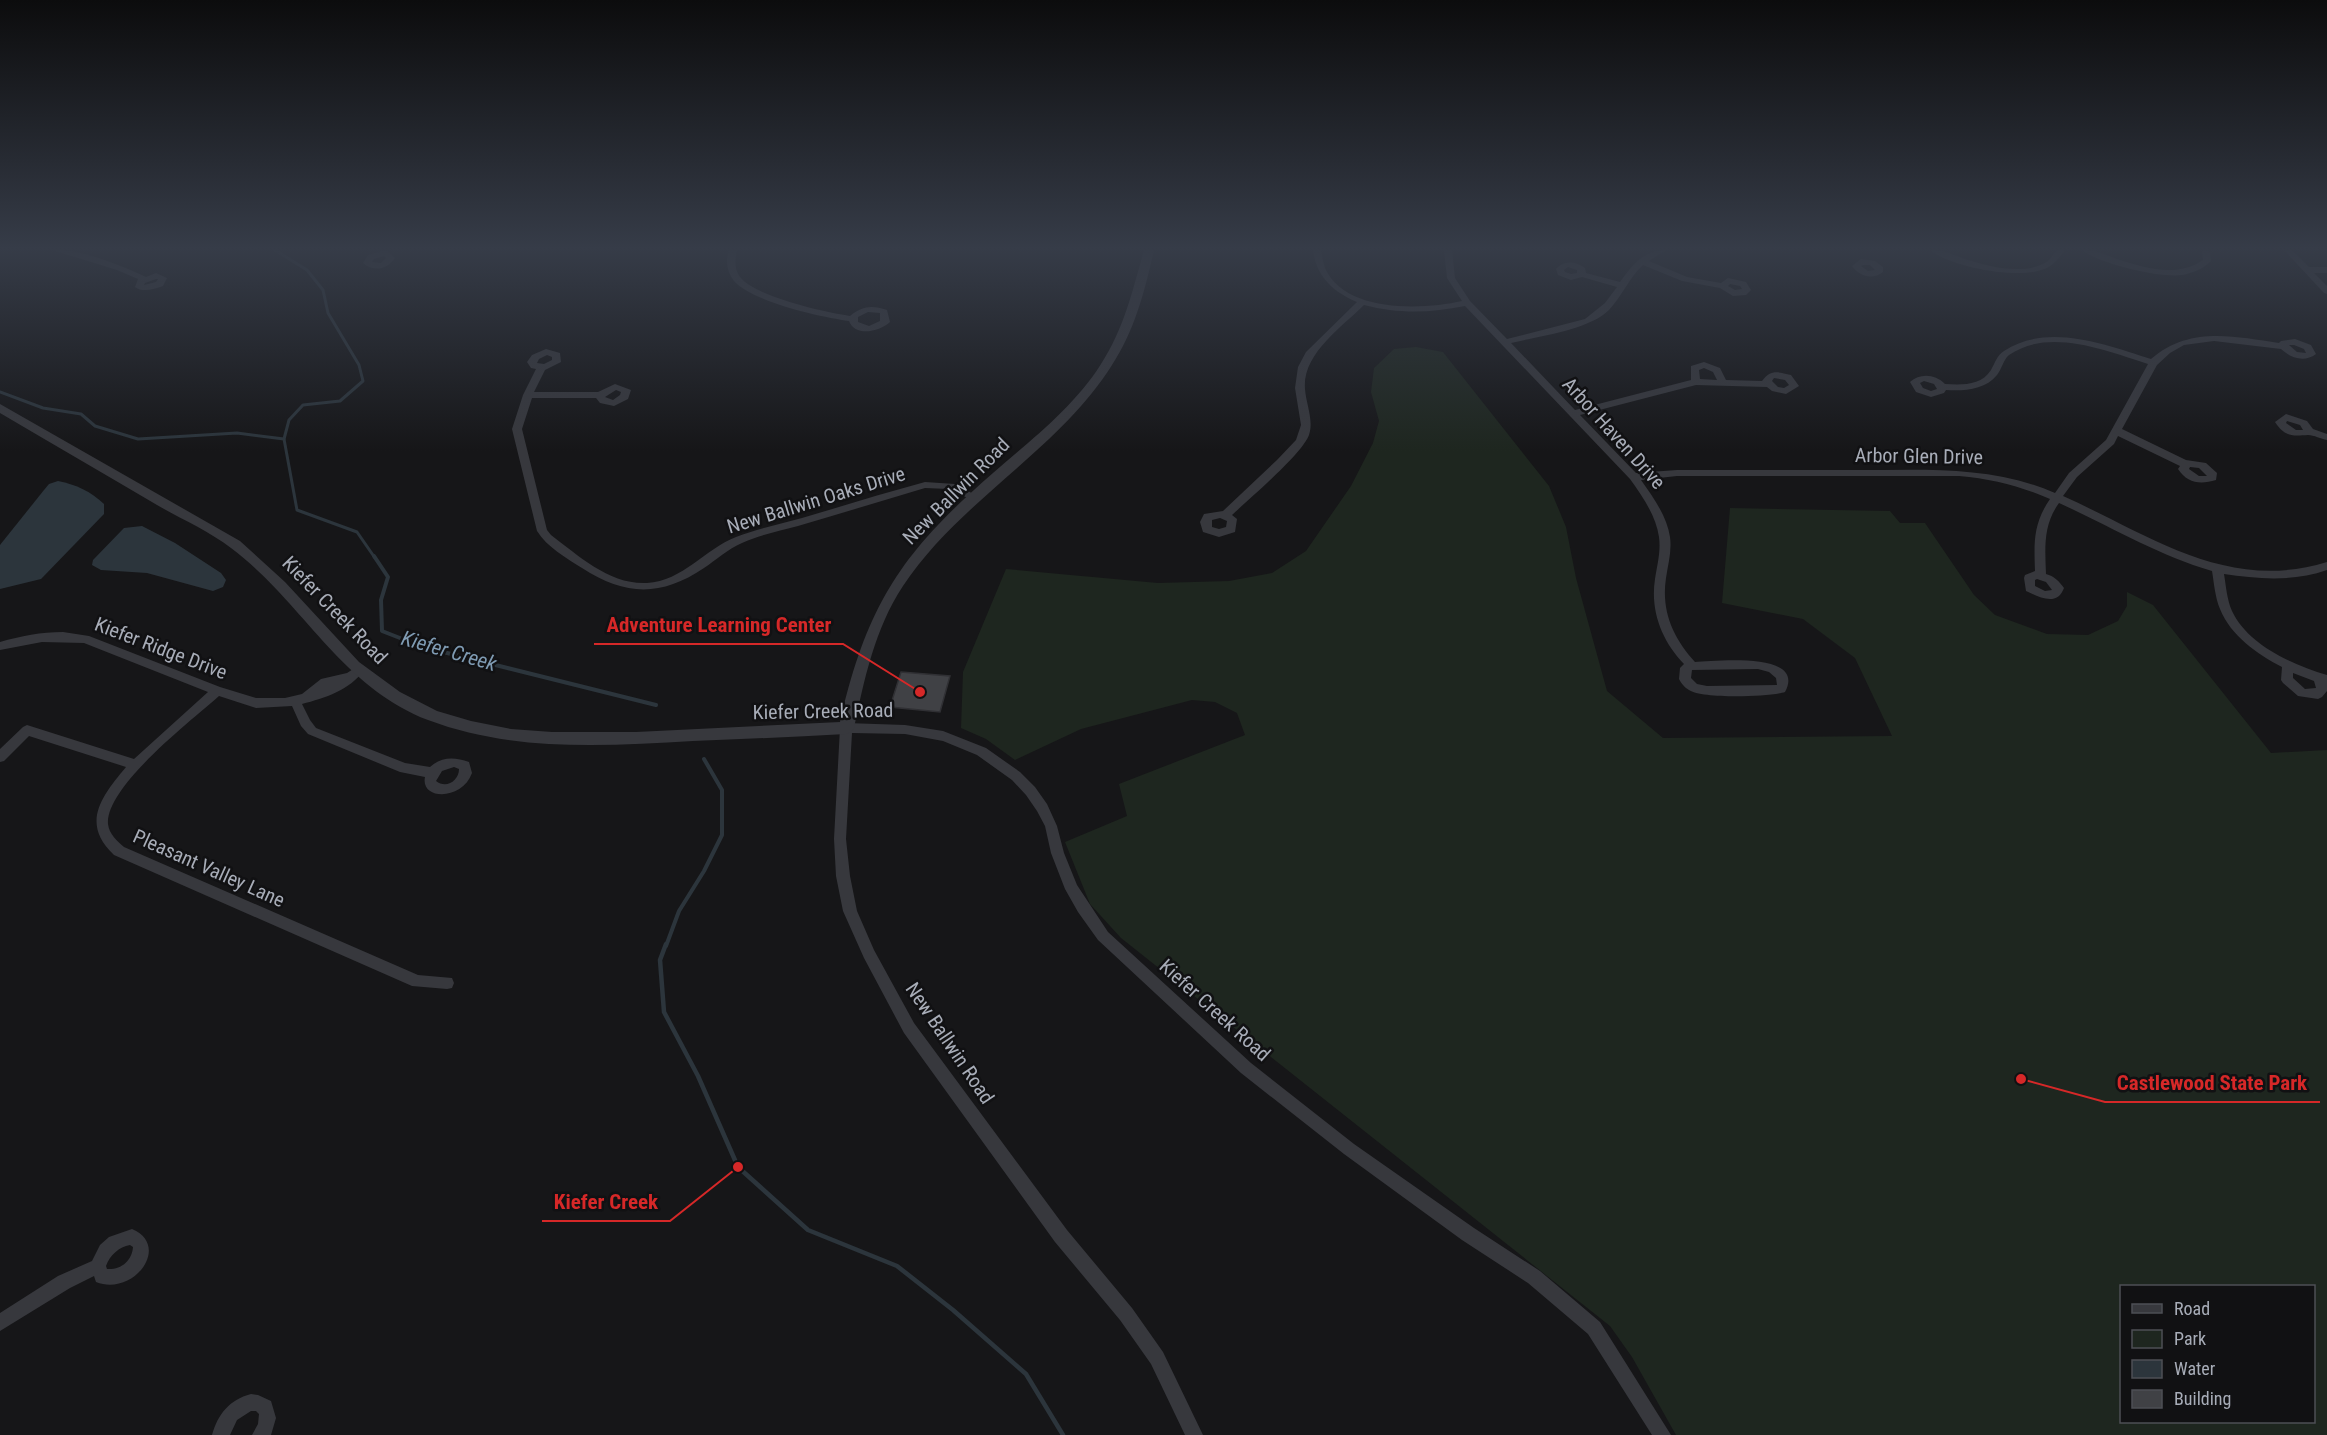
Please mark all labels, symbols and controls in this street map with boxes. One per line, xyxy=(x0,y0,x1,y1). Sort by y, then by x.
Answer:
street label: Arbor Haven Drive xyxy=(1558,372,1670,494)
street label: New Ballwin Road xyxy=(898,433,1014,549)
street label: Arbor Glen Drive xyxy=(1855,443,1983,469)
street label: New Ballwin Oaks Drive xyxy=(724,461,908,539)
street label: Kiefer Creek Road xyxy=(277,551,393,669)
callout: Adventure Learning Center xyxy=(594,605,843,644)
street label: Kiefer Ridge Drive xyxy=(91,612,231,684)
text: Adventure Learning Center xyxy=(606,613,832,637)
water label: Kiefer Creek xyxy=(399,626,500,676)
street label: Kiefer Creek Road xyxy=(752,698,894,724)
street label: Pleasant Valley Lane xyxy=(129,824,289,912)
street label: Kiefer Creek Road xyxy=(1155,954,1275,1066)
street label: New Ballwin Road xyxy=(901,978,999,1108)
callout: Castlewood State Park xyxy=(2105,1063,2320,1102)
text: Castlewood State Park xyxy=(2117,1071,2308,1095)
callout: Kiefer Creek xyxy=(542,1182,670,1221)
text: Kiefer Creek xyxy=(554,1190,659,1214)
legend xyxy=(2120,1285,2315,1423)
text: Road xyxy=(2174,1298,2210,1319)
text: Park xyxy=(2174,1328,2206,1349)
text: Water xyxy=(2174,1358,2216,1379)
text: Building xyxy=(2174,1388,2231,1409)

